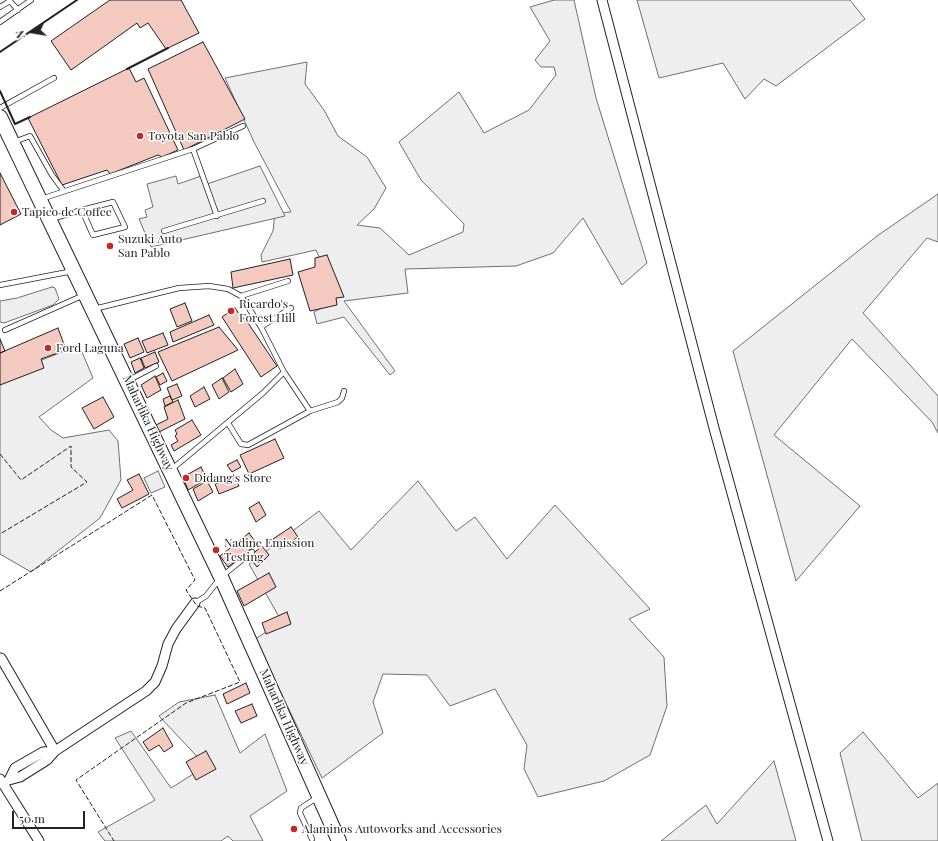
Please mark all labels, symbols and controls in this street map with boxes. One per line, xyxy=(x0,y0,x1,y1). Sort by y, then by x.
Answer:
north arrow xyxy=(12,12,52,52)
text: N xyxy=(12,29,28,40)
place label: Toyota San Pablo xyxy=(148,129,239,143)
marker: Toyota San Pablo xyxy=(135,131,145,141)
place label: Tapico de Coffee xyxy=(22,205,112,219)
marker: Tapico de Coffee xyxy=(9,207,19,217)
place label: Suzuki Auto San Pablo xyxy=(118,232,182,260)
marker: Suzuki Auto San Pablo xyxy=(105,241,115,251)
place label: Ricardo's Forest Hill xyxy=(239,297,295,325)
marker: Ricardo's Forest Hill xyxy=(226,306,236,316)
place label: Ford Laguna xyxy=(56,341,124,355)
marker: Ford Laguna xyxy=(43,343,53,353)
street label: Maharlika Highway xyxy=(120,373,176,473)
place label: Didang's Store xyxy=(194,471,272,485)
marker: Didang's Store xyxy=(181,473,191,483)
place label: Nadine Emission Testing xyxy=(224,536,314,564)
marker: Nadine Emission Testing xyxy=(211,545,221,555)
street label: Maharlika Highway xyxy=(256,667,312,767)
scale bar xyxy=(14,803,87,829)
text: 50 m xyxy=(19,810,45,826)
place label: Alaminos Autoworks and Accessories xyxy=(302,822,502,836)
marker: Alaminos Autoworks and Accessories xyxy=(289,824,299,834)

